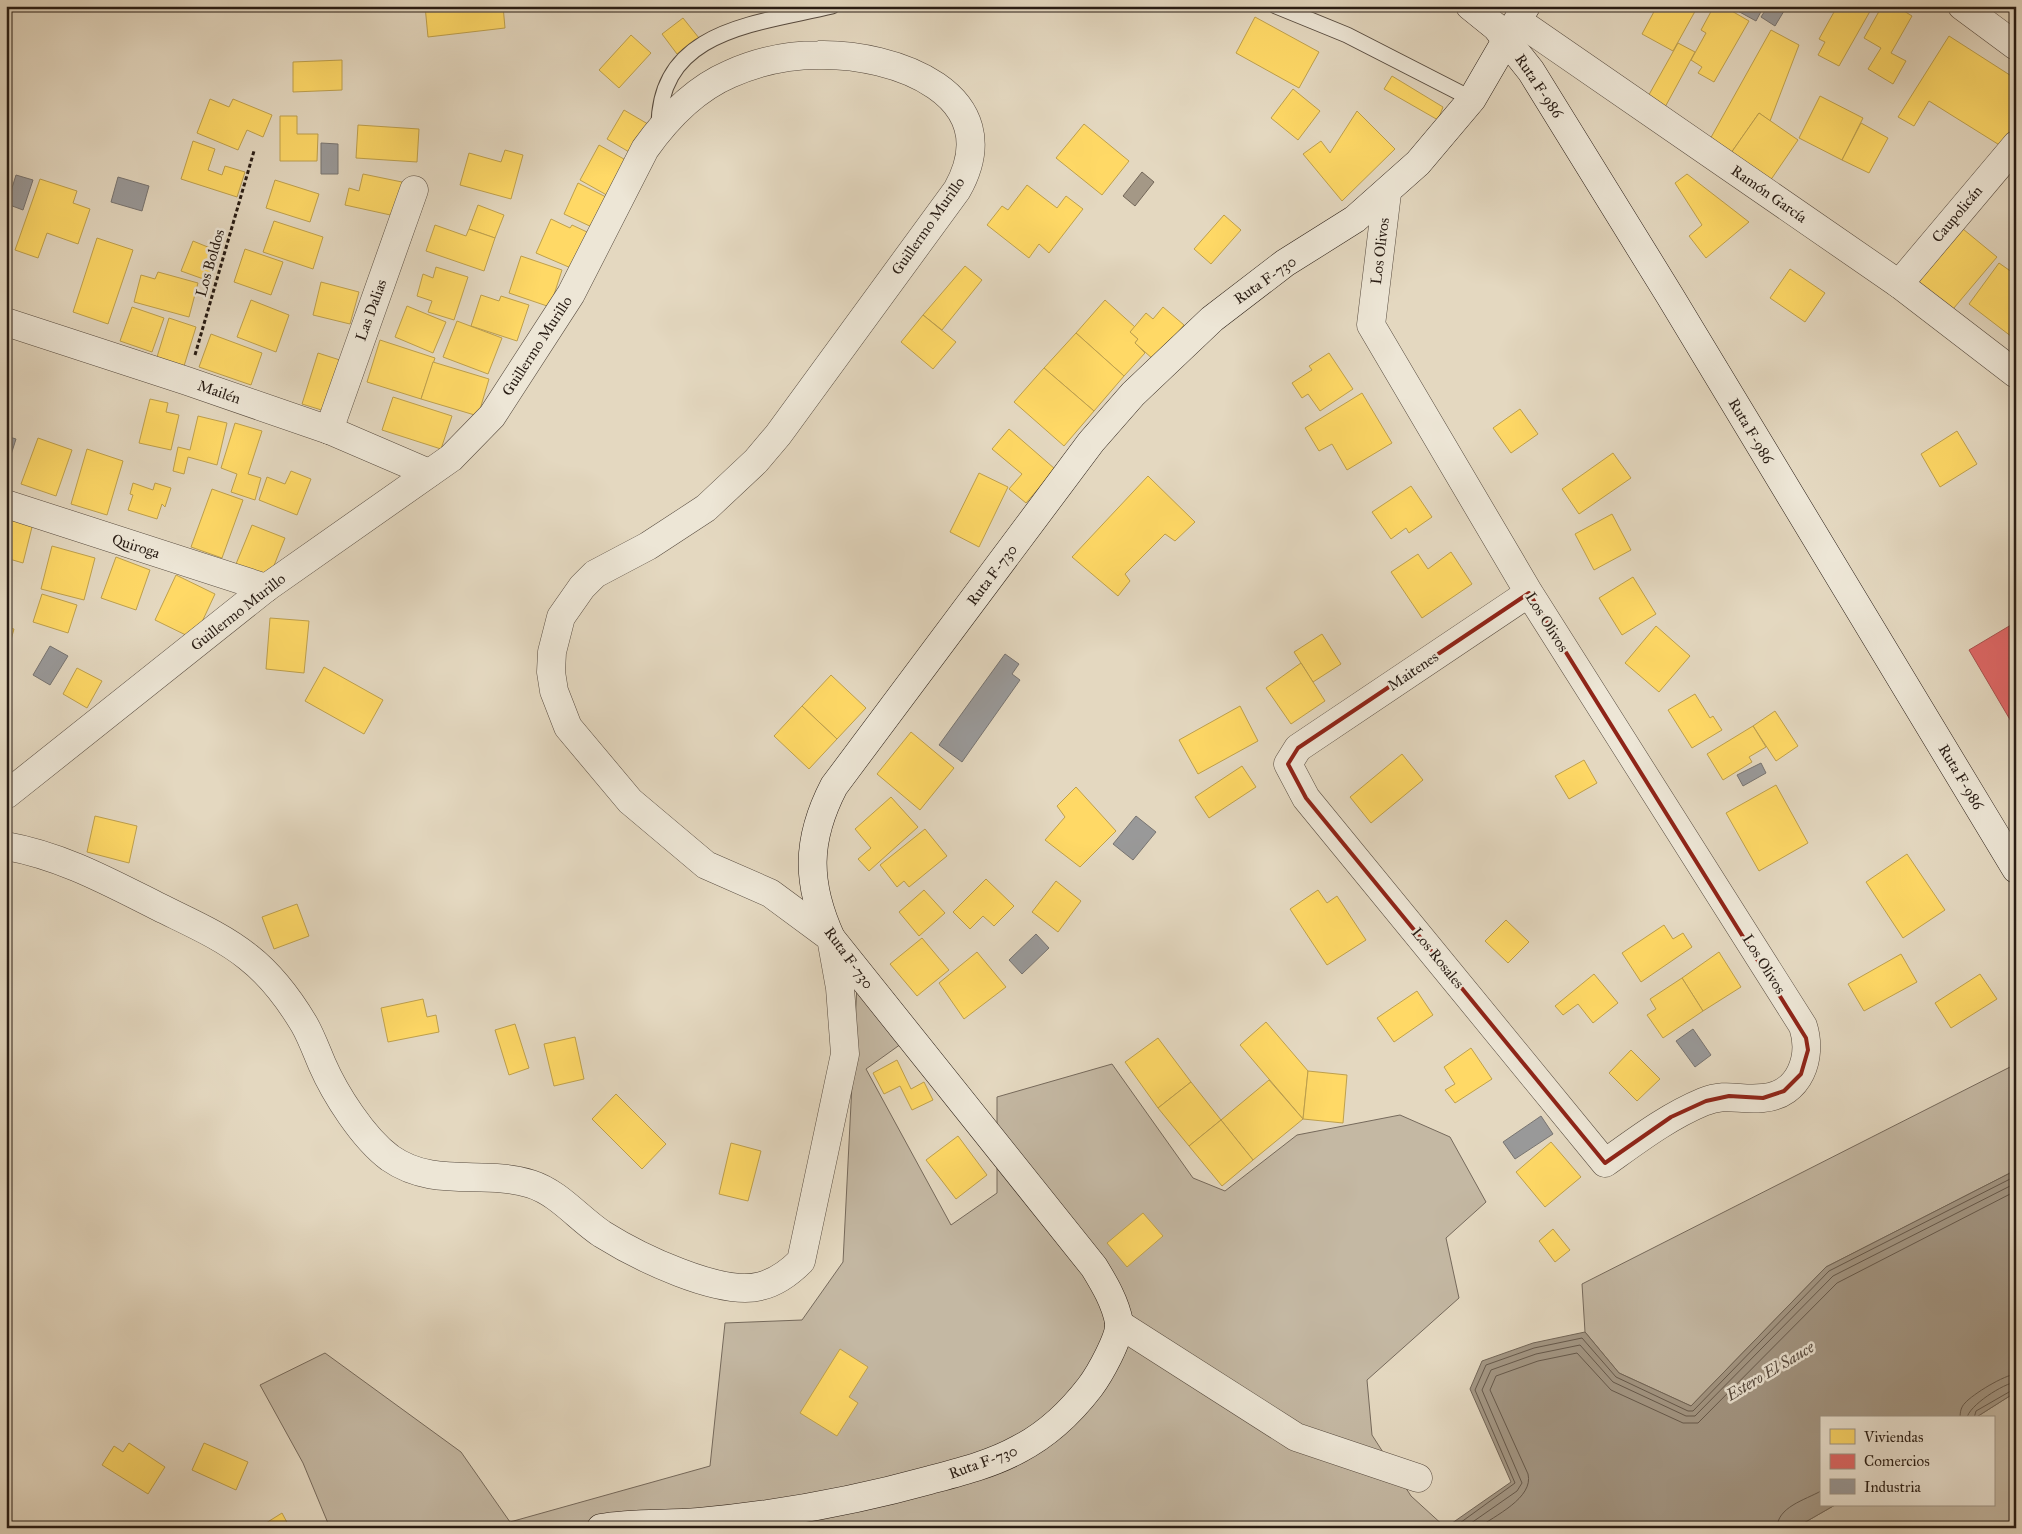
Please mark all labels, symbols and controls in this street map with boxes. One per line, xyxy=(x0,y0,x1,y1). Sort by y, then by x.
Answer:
street label: Ruta F-986 xyxy=(1511,51,1568,122)
street label: Ramón García xyxy=(1728,161,1811,227)
street label: Guillermo Murillo xyxy=(888,173,969,278)
street label: Caupolicán xyxy=(1928,182,1986,246)
street label: Los Olivos xyxy=(1367,217,1393,285)
street label: Los Boldos xyxy=(192,227,228,299)
street label: Ruta F-730 xyxy=(1230,252,1300,308)
street label: Las Dalias xyxy=(352,277,390,343)
street label: Guillermo Murillo xyxy=(498,293,576,399)
street label: Mailén xyxy=(195,376,243,408)
street label: Ruta F-986 xyxy=(1724,395,1778,468)
street label: Quiroga xyxy=(110,530,163,562)
street label: Ruta F-730 xyxy=(963,541,1021,609)
street label: Guillermo Murillo xyxy=(187,569,289,655)
street label: Los Olivos xyxy=(1522,589,1572,655)
street label: Maitenes xyxy=(1384,648,1442,694)
street label: Ruta F-986 xyxy=(1934,741,1988,814)
street label: Ruta F-730 xyxy=(821,924,877,992)
street label: Los Rosales xyxy=(1408,924,1468,992)
street label: Los Olivos xyxy=(1739,931,1789,997)
water label: Estero El Sauce xyxy=(1722,1337,1818,1405)
legend xyxy=(1820,1416,1994,1506)
text: Viviendas xyxy=(1863,1428,1923,1446)
street label: Ruta F-730 xyxy=(946,1441,1020,1483)
text: Comercios xyxy=(1864,1452,1930,1470)
text: Industria xyxy=(1864,1478,1922,1496)

